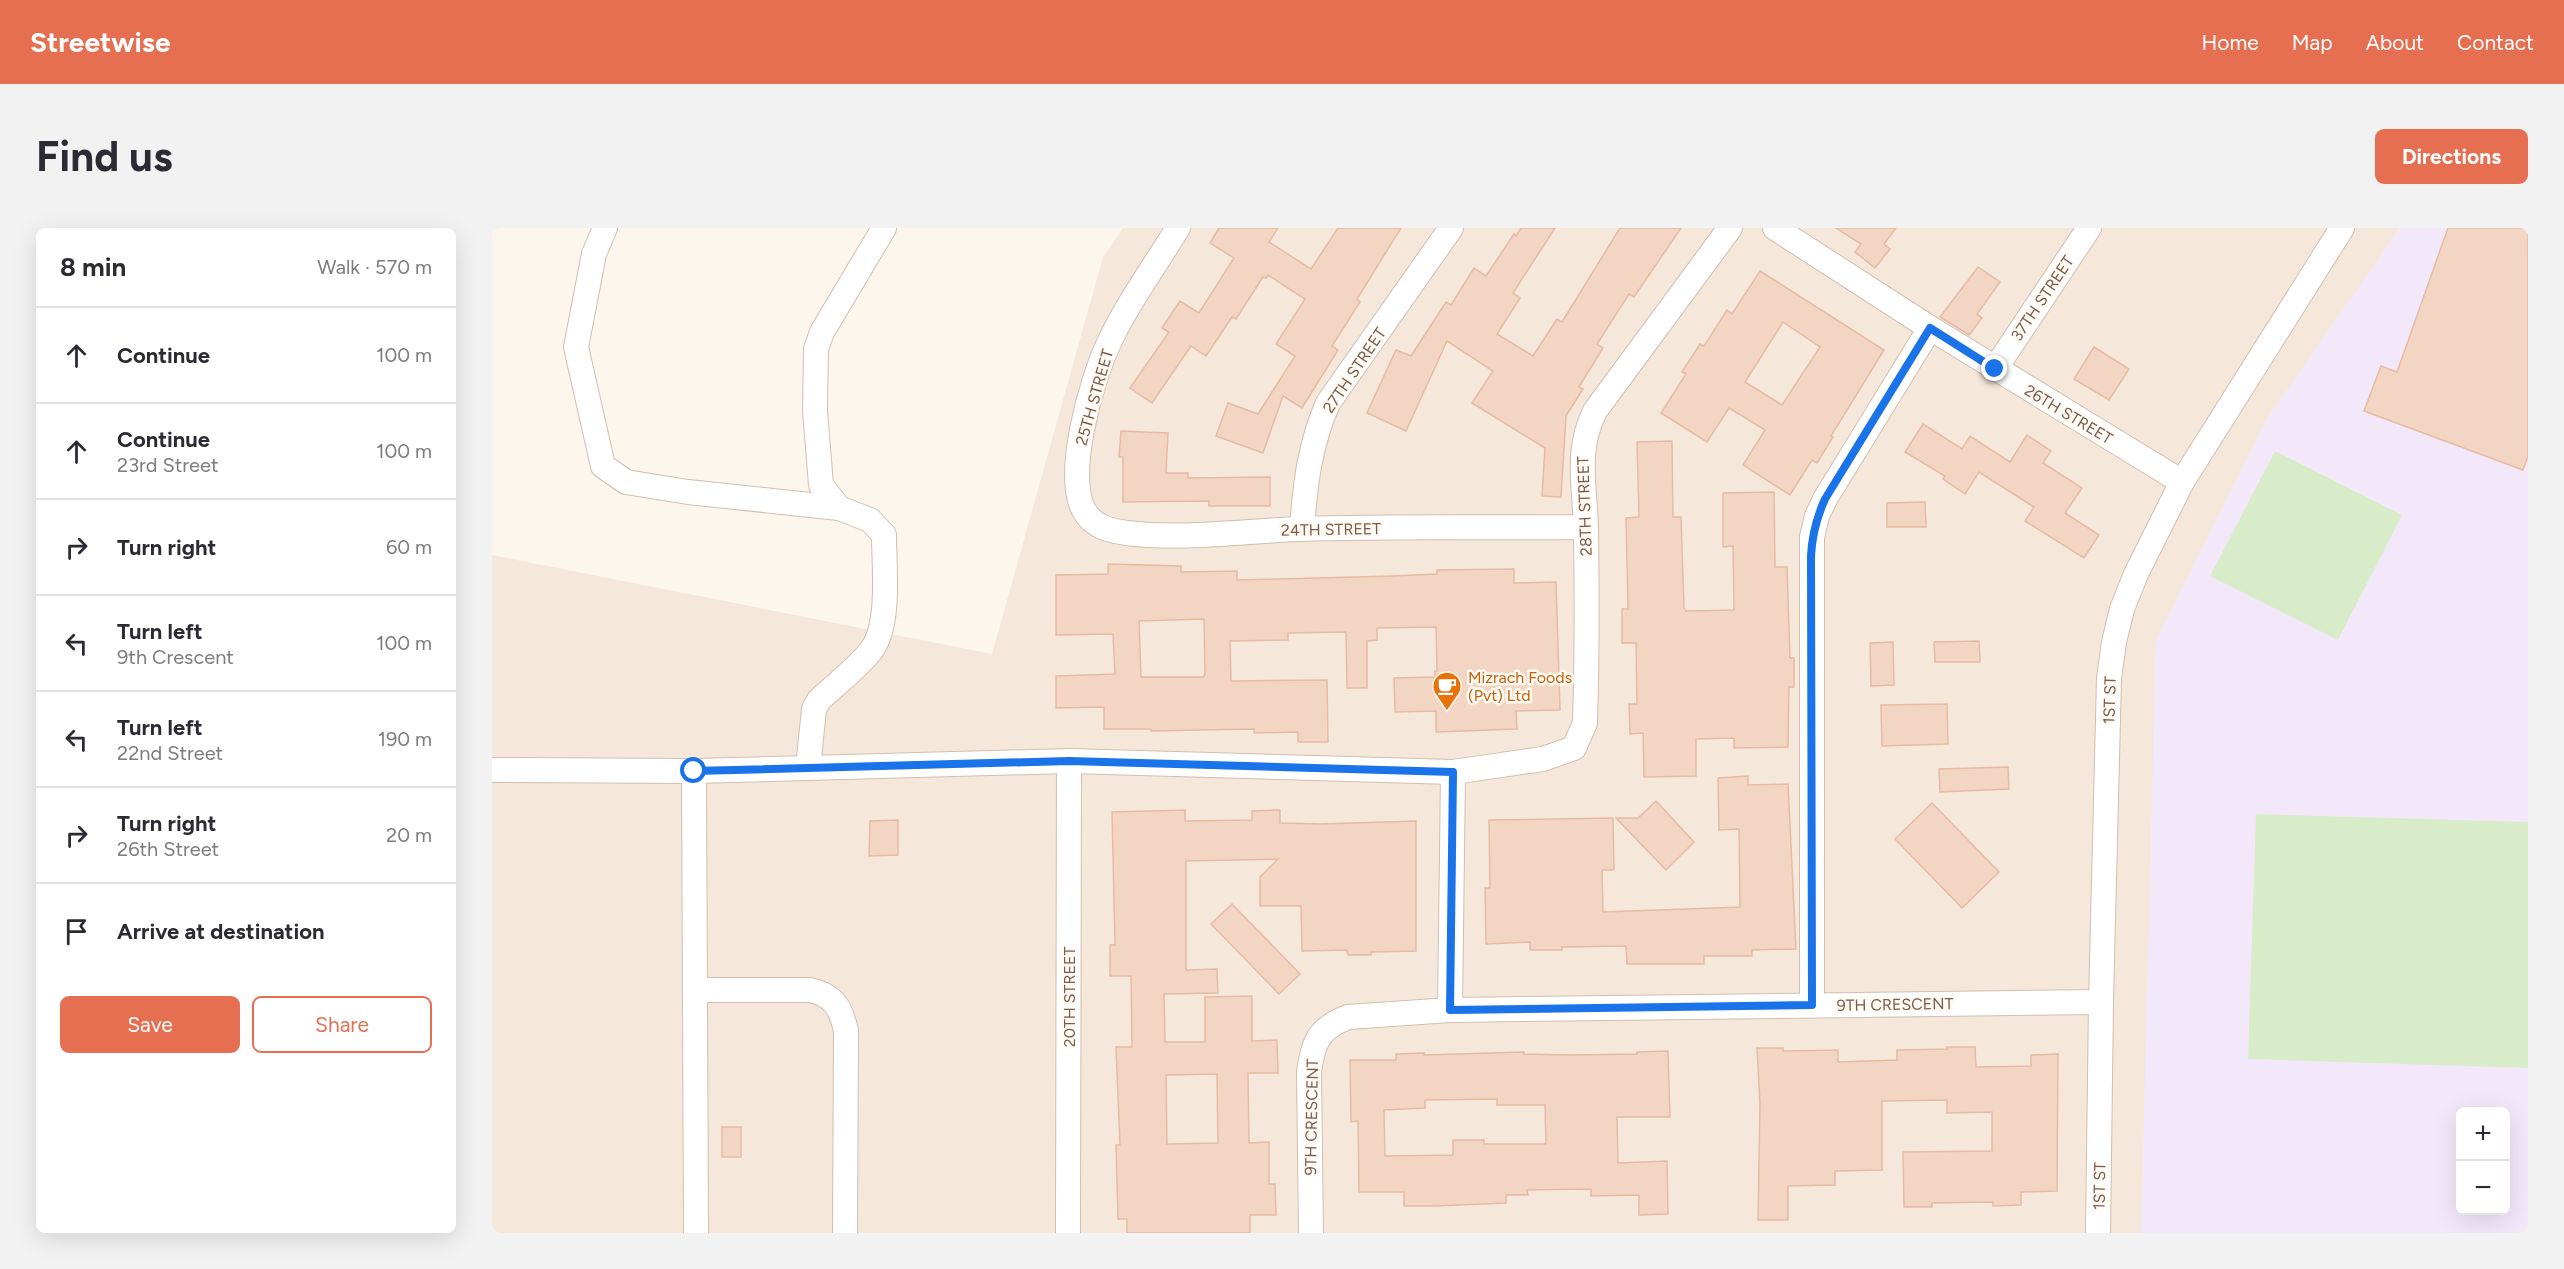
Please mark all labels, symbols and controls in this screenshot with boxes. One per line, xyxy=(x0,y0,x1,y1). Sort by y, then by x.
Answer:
text: Streetwise xyxy=(30,25,170,59)
text: Home xyxy=(2202,30,2259,55)
text: Map xyxy=(2292,30,2333,55)
text: About xyxy=(2366,30,2424,55)
text: Contact xyxy=(2457,30,2534,55)
button: Directions xyxy=(2375,129,2528,184)
text: Find us xyxy=(36,131,173,182)
text: 8 min xyxy=(60,251,126,283)
street label: 37TH STREET xyxy=(2007,252,2078,344)
text: Walk · 570 m xyxy=(317,255,432,279)
street label: 27TH STREET xyxy=(1319,324,1390,417)
icon: ahead xyxy=(60,339,93,372)
text: Continue xyxy=(117,342,210,369)
text: 100 m xyxy=(376,343,432,367)
street label: 25TH STREET xyxy=(1072,347,1117,448)
route end xyxy=(1981,355,2007,381)
street label: 26TH STREET xyxy=(2021,381,2116,448)
text: Continue xyxy=(117,426,210,453)
icon: ahead xyxy=(60,435,93,468)
text: 100 m xyxy=(376,439,432,463)
text: 23rd Street xyxy=(117,453,218,477)
street label: 28TH STREET xyxy=(1573,456,1596,556)
street label: 24TH STREET xyxy=(1281,519,1381,540)
icon: right xyxy=(60,531,93,564)
text: Turn right xyxy=(117,534,216,561)
text: 60 m xyxy=(386,535,432,559)
text: Turn left xyxy=(117,618,203,645)
icon: left xyxy=(60,627,93,660)
text: 100 m xyxy=(376,631,432,655)
text: 9th Crescent xyxy=(117,645,234,669)
place label: Mizrach Foods (Pvt) Ltd xyxy=(1468,668,1572,705)
cafe icon: Mizrach Foods (Pvt) Ltd xyxy=(1431,670,1463,712)
street label: 1ST ST xyxy=(2099,676,2120,724)
text: Turn left xyxy=(117,714,203,741)
icon: left xyxy=(60,723,93,756)
text: 190 m xyxy=(378,727,432,751)
text: 22nd Street xyxy=(117,741,223,765)
route start xyxy=(680,757,706,783)
text: Turn right xyxy=(117,810,216,837)
icon: right xyxy=(60,819,93,852)
text: 20 m xyxy=(386,823,432,847)
text: 26th Street xyxy=(117,837,219,861)
icon: arrive xyxy=(60,915,93,948)
text: Arrive at destination xyxy=(117,918,325,945)
street label: 20TH STREET xyxy=(1060,947,1079,1047)
street label: 9TH CRESCENT xyxy=(1836,994,1954,1015)
button: Save xyxy=(60,996,240,1053)
button: Share xyxy=(252,996,432,1053)
street label: 9TH CRESCENT xyxy=(1301,1058,1322,1176)
map controls xyxy=(2456,1107,2510,1215)
button: + xyxy=(2456,1107,2510,1161)
button: − xyxy=(2456,1161,2510,1215)
street label: 1ST ST xyxy=(2090,1162,2109,1210)

